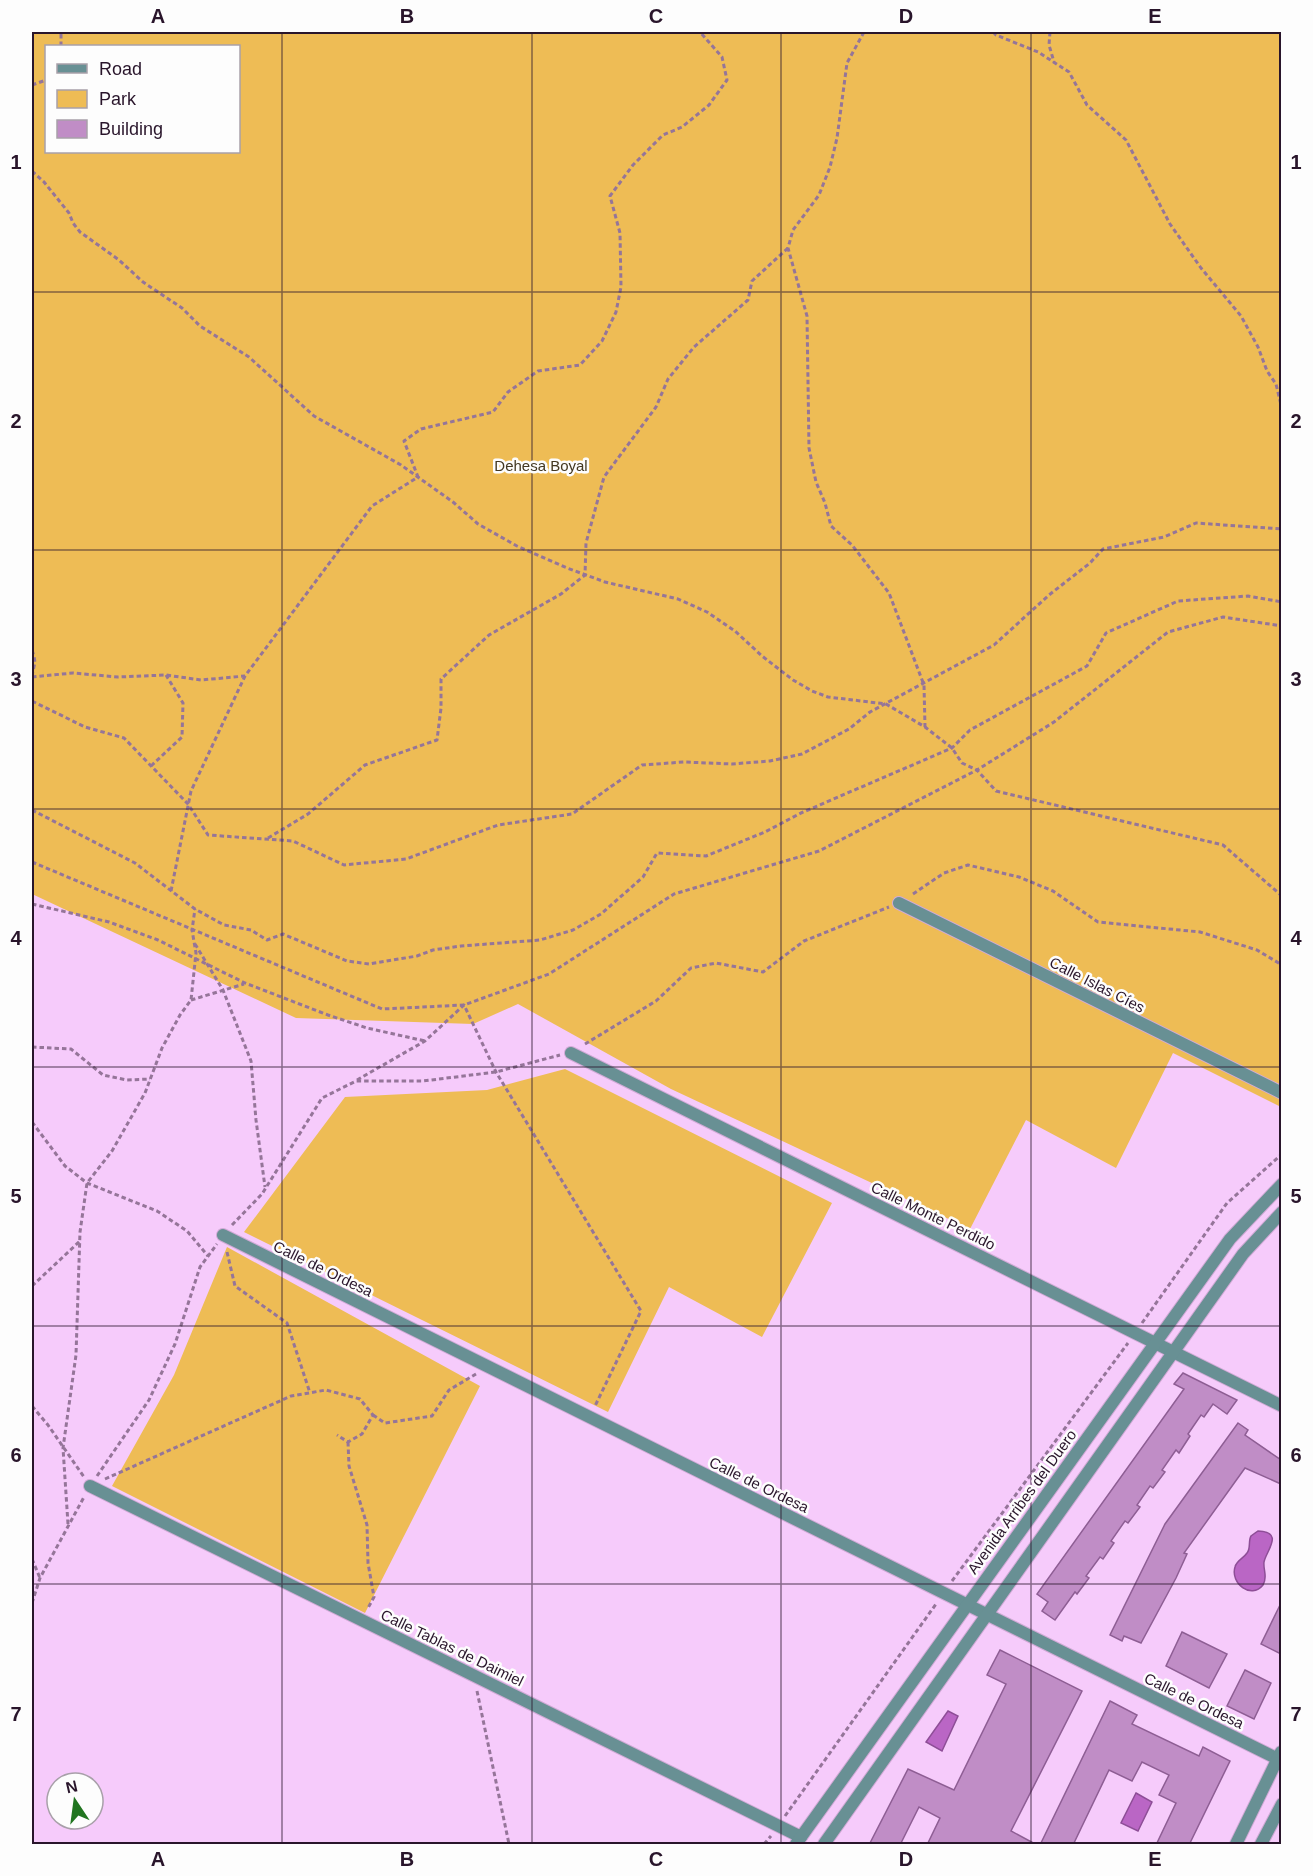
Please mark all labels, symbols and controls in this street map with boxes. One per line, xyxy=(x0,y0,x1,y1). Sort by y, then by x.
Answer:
text: A xyxy=(151,5,165,27)
text: B xyxy=(400,5,414,27)
text: C xyxy=(649,5,663,27)
text: D xyxy=(899,5,913,27)
text: E xyxy=(1148,5,1162,27)
legend xyxy=(45,45,240,153)
text: Road xyxy=(99,59,142,79)
text: Park xyxy=(99,89,137,109)
text: Building xyxy=(99,119,163,139)
text: 1 xyxy=(10,151,22,173)
text: 1 xyxy=(1290,151,1302,173)
text: 2 xyxy=(10,410,22,432)
text: 2 xyxy=(1290,410,1302,432)
park label: Dehesa Boyal xyxy=(494,457,588,474)
text: 3 xyxy=(10,668,22,690)
text: 3 xyxy=(1290,668,1302,690)
text: 4 xyxy=(10,927,22,949)
text: 4 xyxy=(1290,927,1302,949)
street label: Calle Islas Cíes xyxy=(1047,953,1148,1016)
street label: Calle Monte Perdido xyxy=(868,1178,998,1253)
text: 5 xyxy=(10,1185,22,1207)
text: 5 xyxy=(1290,1185,1302,1207)
street label: Calle de Ordesa xyxy=(271,1237,376,1300)
street label: Avenida Arribes del Duero xyxy=(964,1426,1080,1577)
text: 6 xyxy=(10,1444,22,1466)
text: 6 xyxy=(1290,1444,1302,1466)
street label: Calle de Ordesa xyxy=(707,1453,812,1516)
street label: Calle Tablas de Daimiel xyxy=(378,1606,526,1689)
street label: Calle de Ordesa xyxy=(1142,1669,1247,1732)
text: 7 xyxy=(10,1703,22,1725)
text: 7 xyxy=(1290,1703,1302,1725)
north arrow xyxy=(45,1771,105,1831)
text: N xyxy=(64,1777,79,1796)
text: A xyxy=(151,1848,165,1870)
text: B xyxy=(400,1848,414,1870)
text: C xyxy=(649,1848,663,1870)
text: D xyxy=(899,1848,913,1870)
text: E xyxy=(1148,1848,1162,1870)

